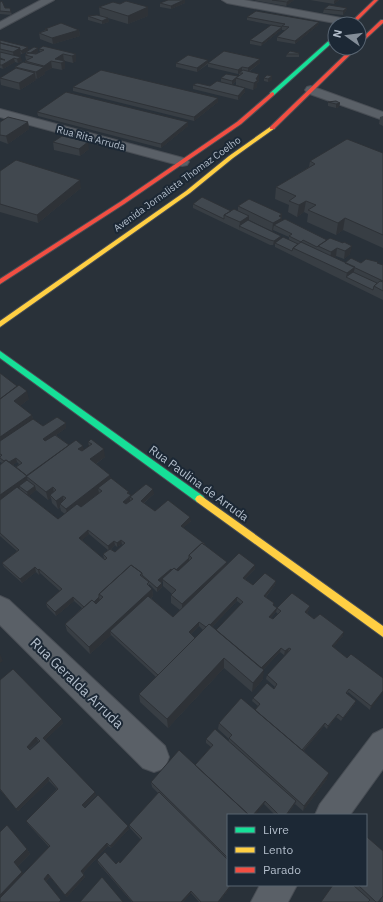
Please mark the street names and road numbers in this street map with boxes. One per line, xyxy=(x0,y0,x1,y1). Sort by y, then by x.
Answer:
street label: Rua Rita Arruda xyxy=(55,123,127,154)
street label: Avenida Jornalista Thomaz Coelho xyxy=(111,133,244,235)
street label: Rua Paulina de Arruda xyxy=(146,442,252,525)
street label: Rua Geralda Arruda xyxy=(26,634,128,733)

